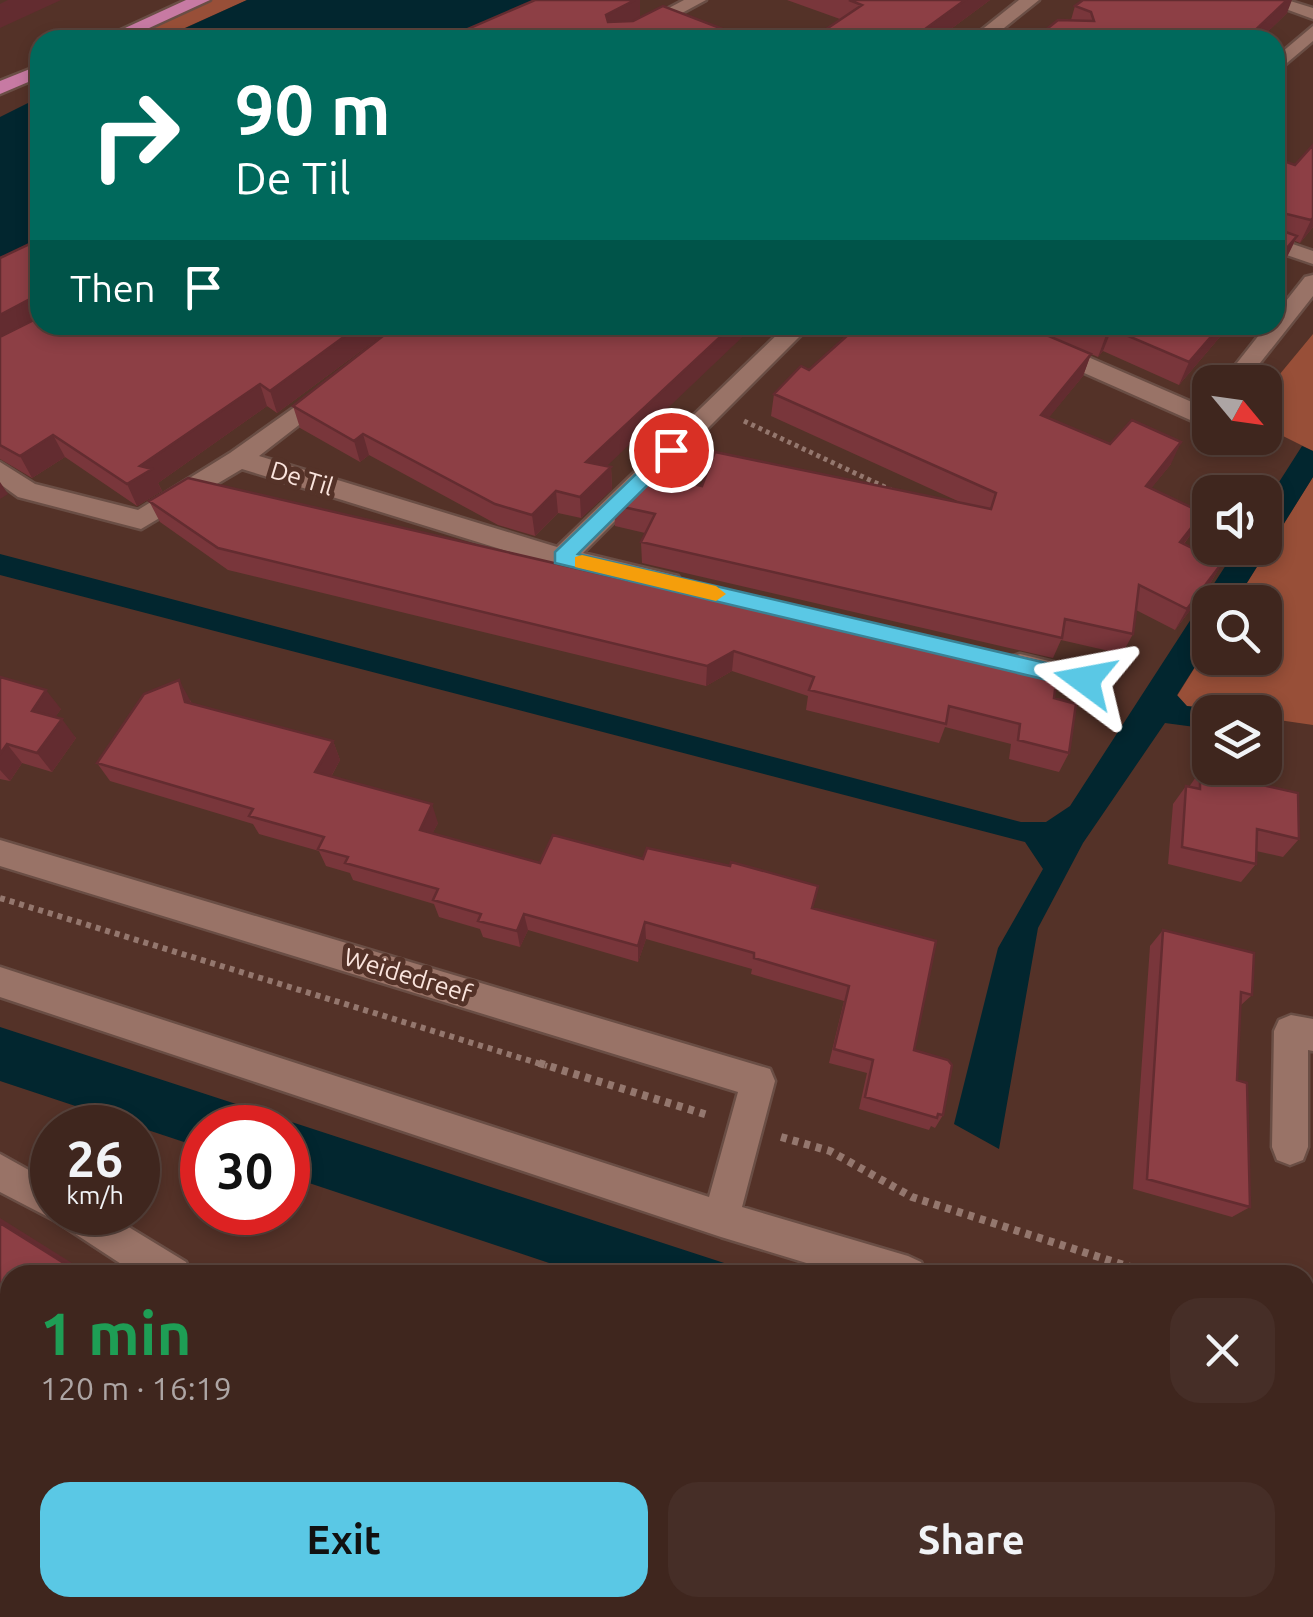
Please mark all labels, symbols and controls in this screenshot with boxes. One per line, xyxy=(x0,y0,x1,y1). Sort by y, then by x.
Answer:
icon: right xyxy=(70,70,200,200)
text: 90 m xyxy=(235,70,391,148)
text: De Til xyxy=(235,152,351,203)
icon: arrive xyxy=(176,260,231,315)
text: Then xyxy=(70,267,156,309)
north arrow xyxy=(1192,365,1282,455)
map controls xyxy=(1192,365,1282,785)
pin xyxy=(629,408,714,493)
icon: arrive xyxy=(644,423,699,478)
street label: De Til xyxy=(267,455,337,501)
button: sound xyxy=(1192,475,1282,565)
button: search xyxy=(1192,585,1282,675)
position arrow xyxy=(1033,628,1137,732)
button: layers xyxy=(1192,695,1282,785)
street label: Weidedreef xyxy=(341,942,476,1008)
speed limit sign: 30 xyxy=(180,1105,310,1235)
text: 26 xyxy=(67,1130,123,1186)
text: km/h xyxy=(66,1181,124,1209)
button: close xyxy=(1170,1298,1275,1403)
text: 1 min xyxy=(40,1299,192,1366)
text: 120 m · 16:19 xyxy=(40,1370,232,1406)
button: Exit xyxy=(40,1482,648,1597)
button: Share xyxy=(668,1482,1275,1597)

